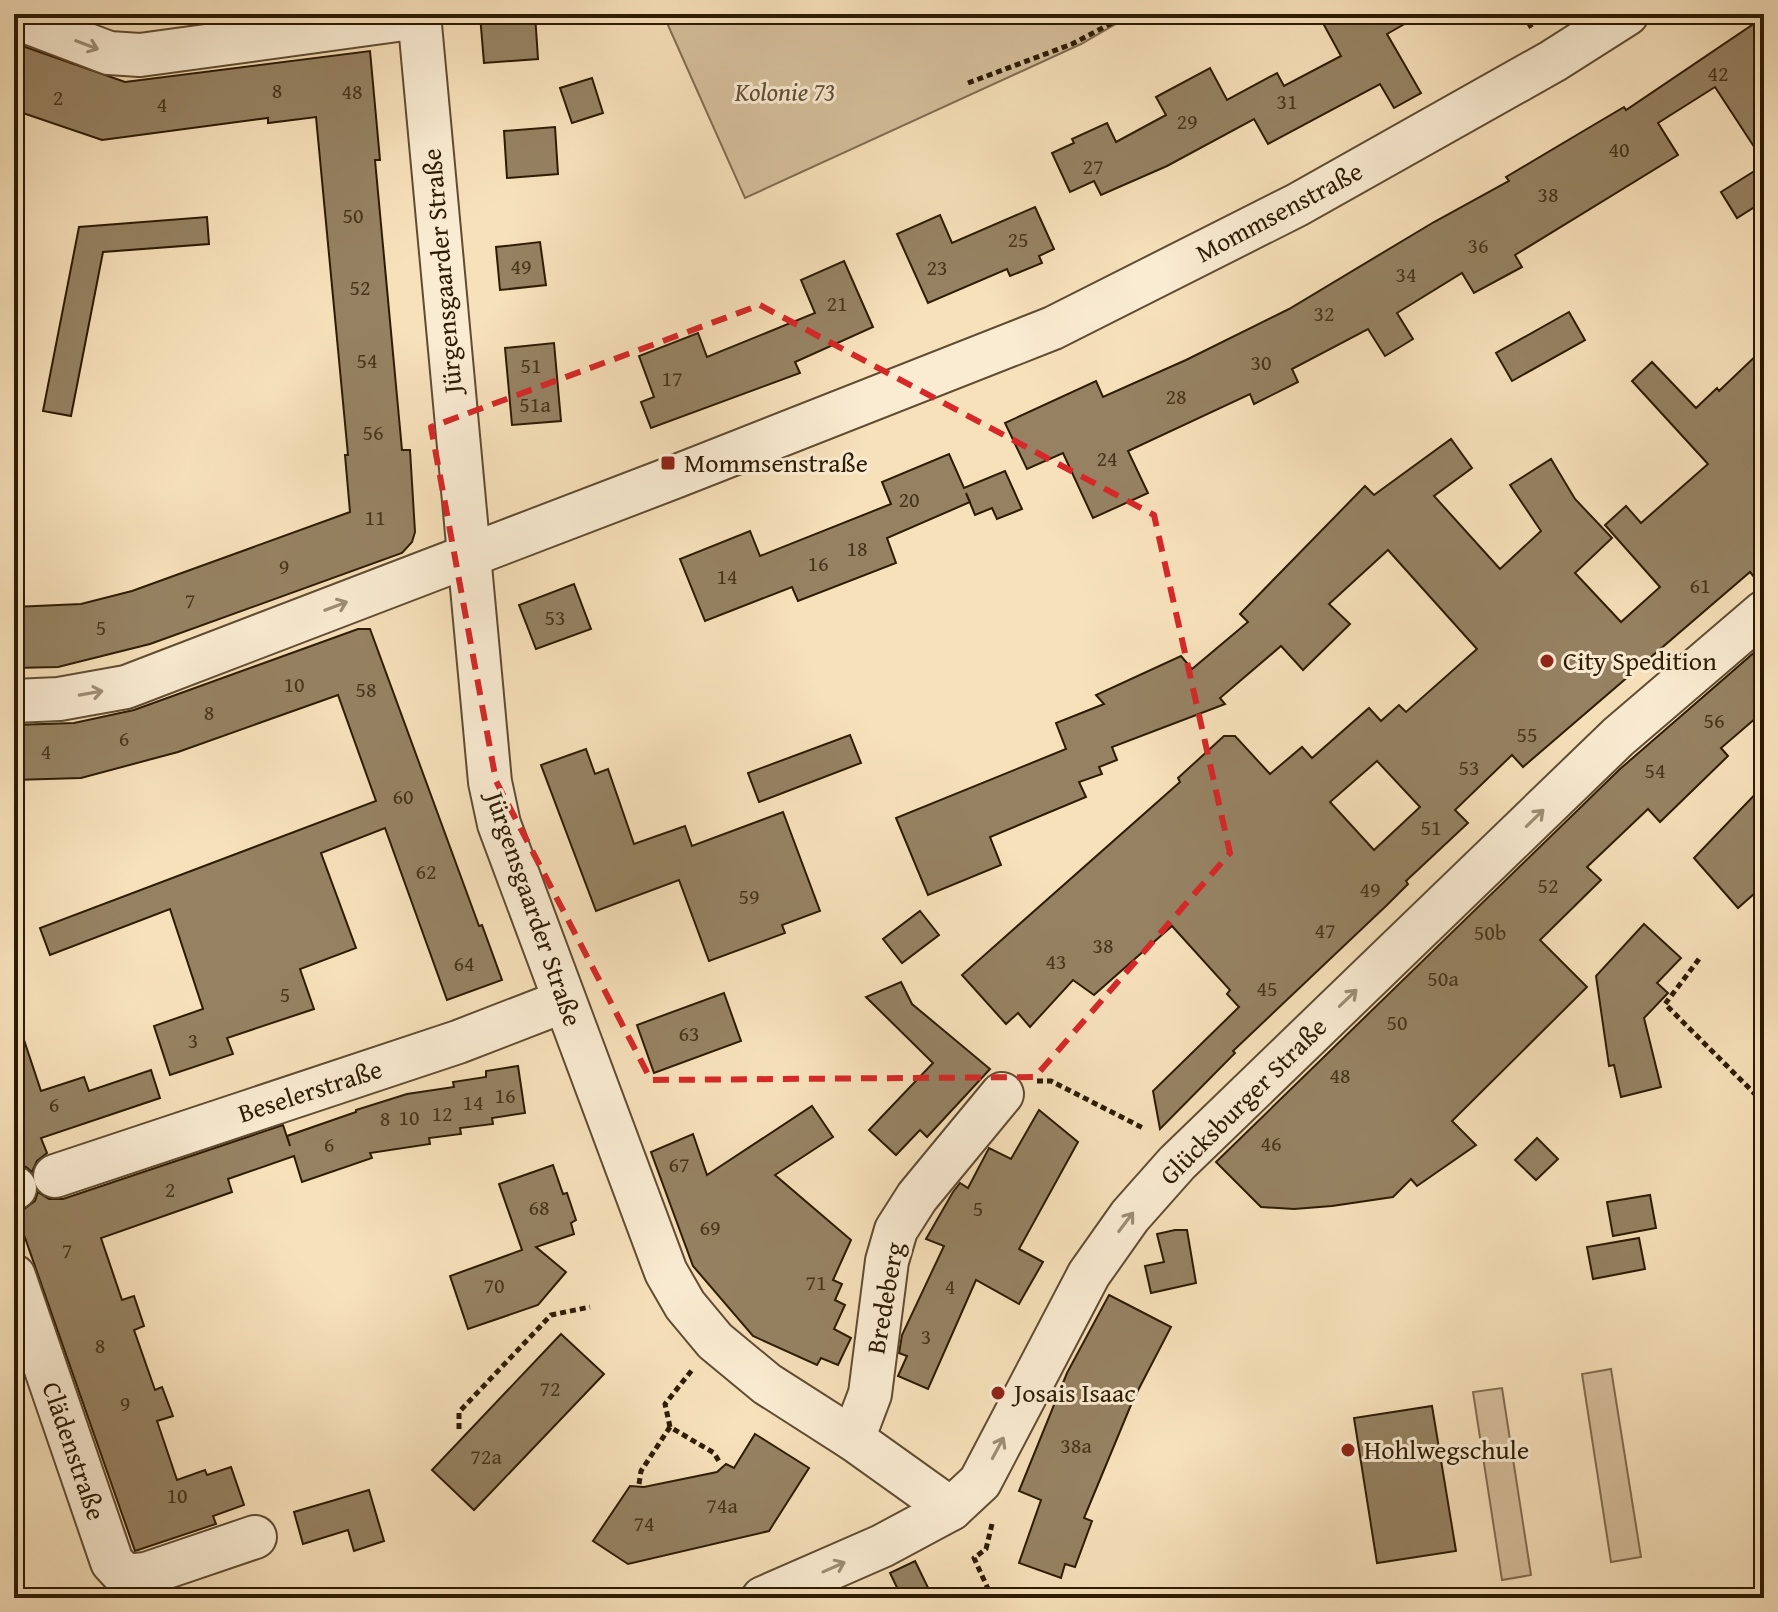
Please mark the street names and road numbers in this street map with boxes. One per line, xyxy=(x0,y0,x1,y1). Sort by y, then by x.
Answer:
street label: Jürgensgaarder Straße xyxy=(411,147,472,398)
street label: Mommsenstraße xyxy=(1188,151,1369,272)
street label: Jürgensgaarder Straße xyxy=(475,784,593,1031)
street label: Glücksburger Straße xyxy=(1150,1008,1335,1193)
street label: Beselerstraße xyxy=(233,1049,387,1132)
street label: Bredeberg xyxy=(856,1239,914,1357)
street label: Clädenstraße xyxy=(33,1376,116,1525)

